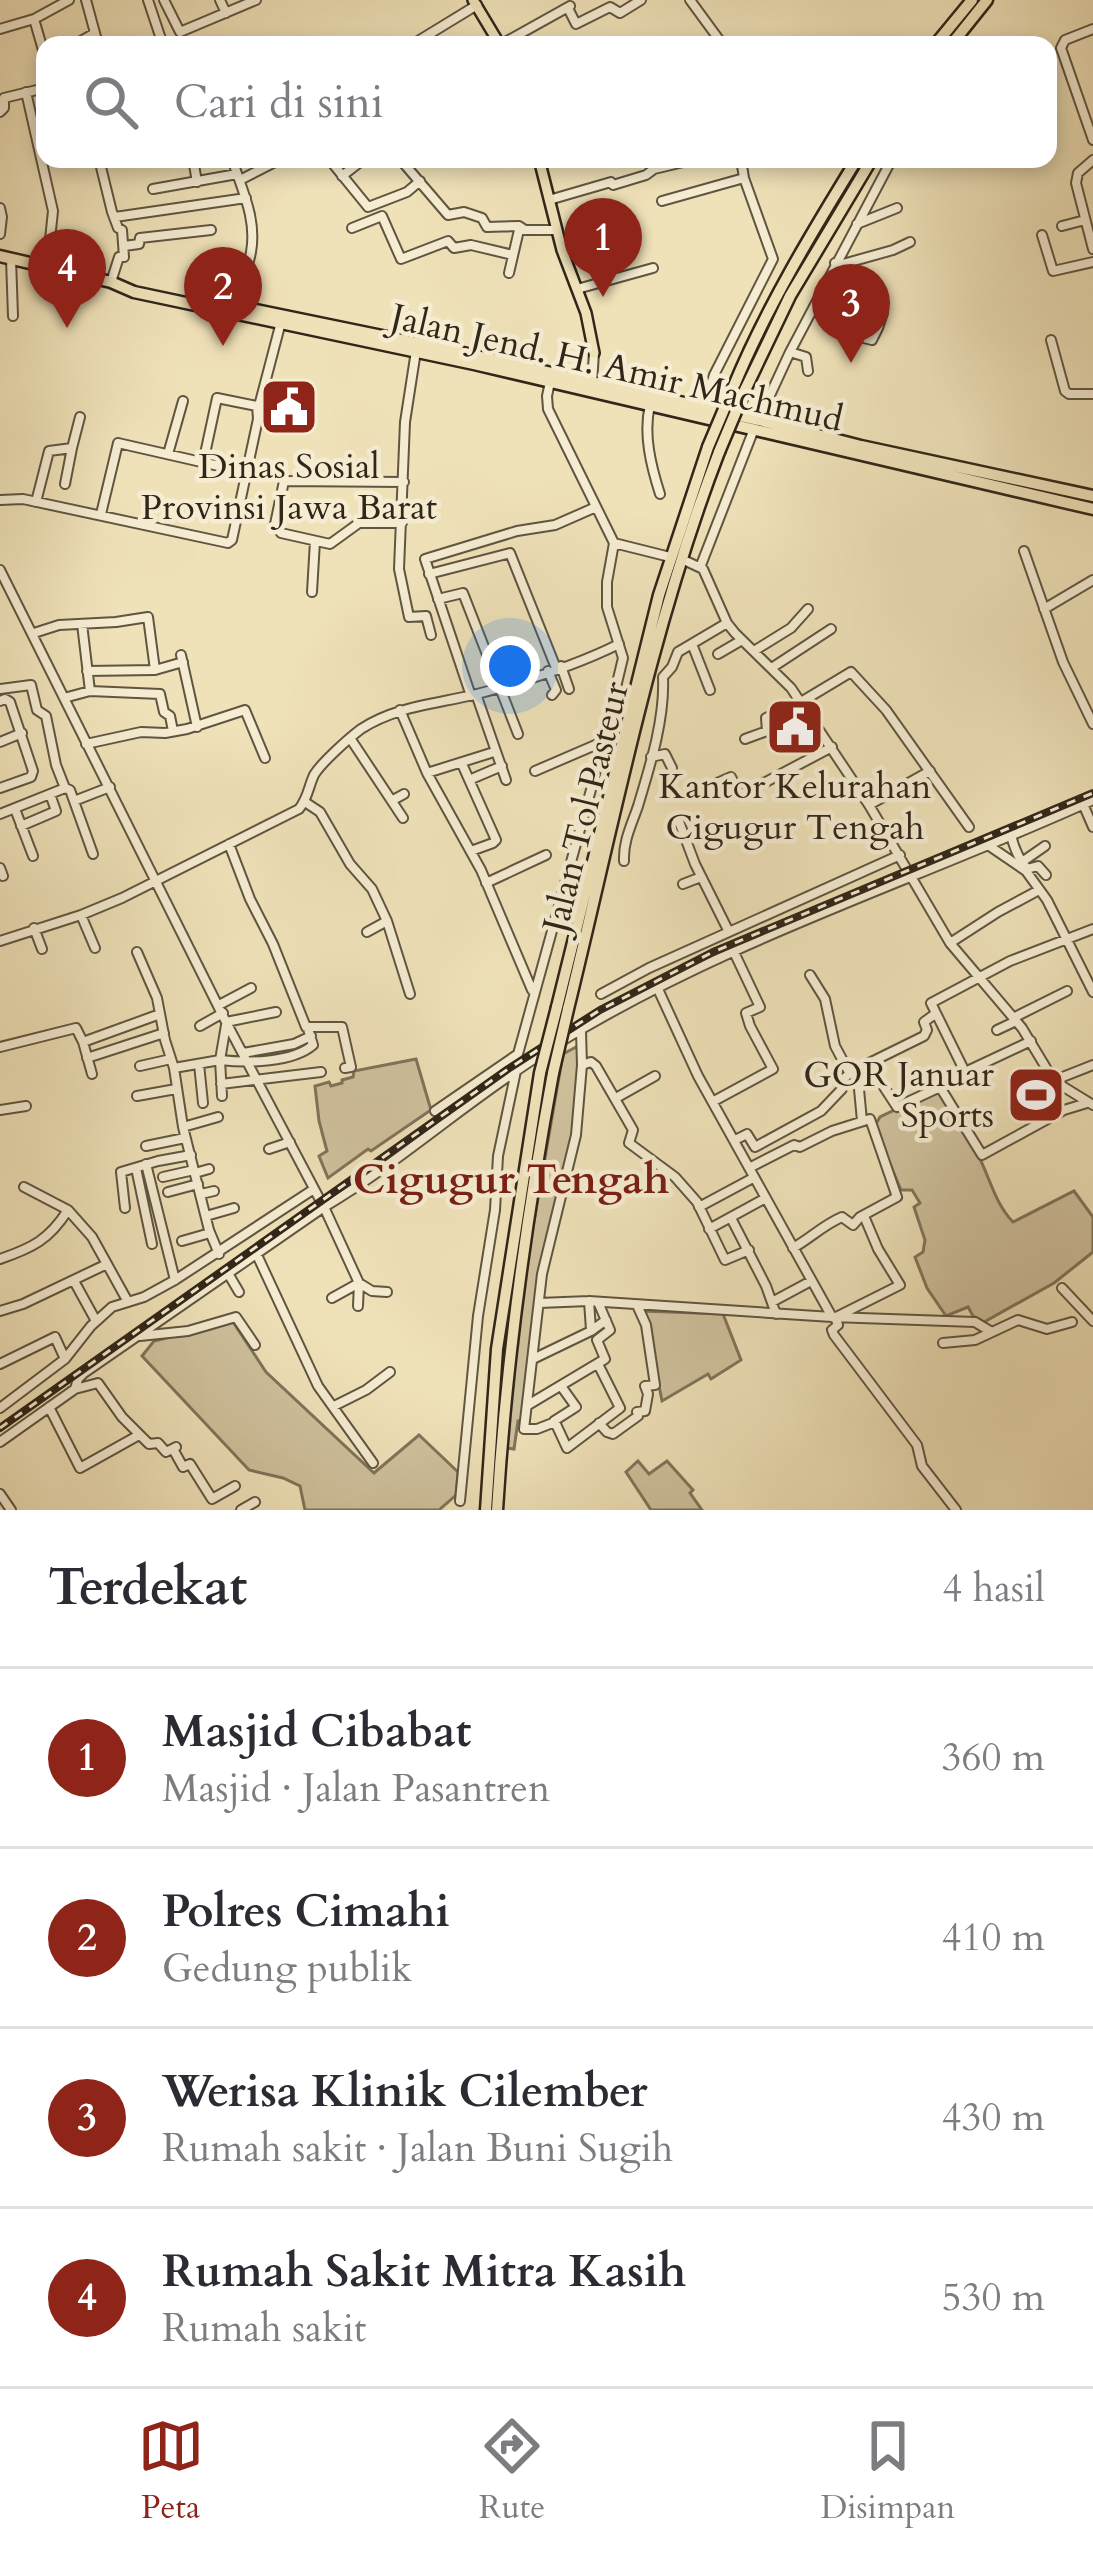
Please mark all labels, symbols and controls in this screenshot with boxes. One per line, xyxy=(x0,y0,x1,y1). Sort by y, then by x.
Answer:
search box xyxy=(36,36,1057,168)
icon: search xyxy=(78,69,144,135)
text: Cari di sini xyxy=(174,72,384,133)
pin: 1 xyxy=(564,198,642,297)
pin: 4 xyxy=(28,229,106,328)
pin: 2 xyxy=(184,247,262,346)
pin: 3 xyxy=(812,264,890,363)
street label: Jalan Jend. H. Amir Machmud xyxy=(381,291,848,444)
public building icon: Dinas Sosial Provinsi Jawa Barat xyxy=(258,376,320,438)
place label: Dinas Sosial Provinsi Jawa Barat xyxy=(141,442,437,532)
your location xyxy=(480,636,540,696)
street label: Jalan Tol Pasteur xyxy=(530,676,641,942)
public building icon: Kantor Kelurahan Cigugur Tengah xyxy=(764,696,826,758)
place label: Kantor Kelurahan Cigugur Tengah xyxy=(659,762,932,852)
place label: GOR Januar Sports xyxy=(803,1050,995,1140)
sports icon: GOR Januar Sports xyxy=(1005,1064,1067,1126)
district label: Cigugur Tengah xyxy=(353,1151,669,1208)
text: Terdekat xyxy=(48,1553,247,1623)
text: 4 hasil xyxy=(942,1562,1045,1615)
text: Masjid Cibabat xyxy=(162,1701,471,1762)
text: 1 xyxy=(77,1731,97,1784)
text: 360 m xyxy=(942,1731,1045,1784)
text: Masjid · Jalan Pasantren xyxy=(162,1762,550,1815)
text: Polres Cimahi xyxy=(162,1881,450,1942)
text: 2 xyxy=(77,1911,97,1964)
text: 410 m xyxy=(942,1911,1045,1964)
text: Gedung publik xyxy=(162,1942,412,1995)
text: Werisa Klinik Cilember xyxy=(162,2061,648,2122)
text: 3 xyxy=(77,2091,97,2144)
text: 430 m xyxy=(942,2091,1045,2144)
text: Rumah sakit · Jalan Buni Sugih xyxy=(162,2122,673,2175)
text: Rumah Sakit Mitra Kasih xyxy=(162,2241,686,2302)
text: 4 xyxy=(77,2271,97,2324)
text: 530 m xyxy=(942,2271,1045,2324)
text: Rumah sakit xyxy=(162,2302,366,2355)
tab: Peta xyxy=(138,2413,204,2530)
tab: Rute xyxy=(479,2413,545,2530)
tab: Disimpan xyxy=(820,2413,955,2530)

